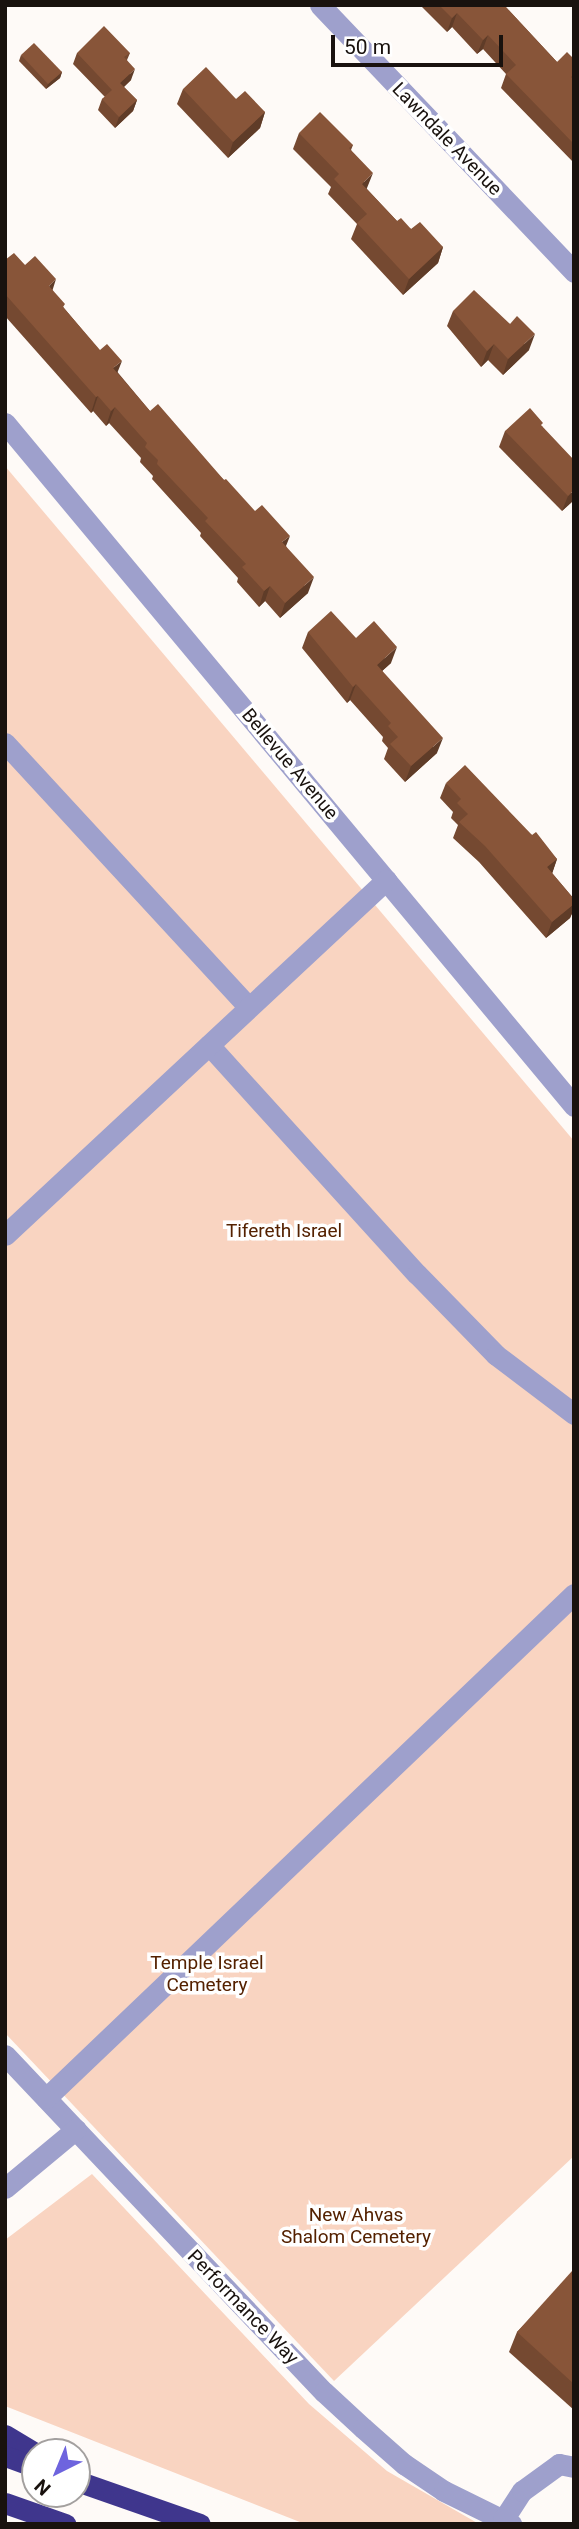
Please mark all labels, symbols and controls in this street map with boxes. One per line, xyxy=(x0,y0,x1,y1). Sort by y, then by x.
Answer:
scale bar xyxy=(334,21,505,65)
text: 50 m xyxy=(344,35,391,59)
street label: Lawndale Avenue xyxy=(387,78,507,200)
street label: Bellevue Avenue xyxy=(237,704,343,824)
park label: Tifereth Israel xyxy=(226,1220,342,1242)
park label: Temple Israel Cemetery xyxy=(150,1952,264,1996)
park label: New Ahvas Shalom Cemetery xyxy=(281,2204,431,2248)
street label: Performance Way xyxy=(183,2245,303,2369)
north arrow xyxy=(21,2438,91,2508)
text: N xyxy=(30,2474,55,2500)

